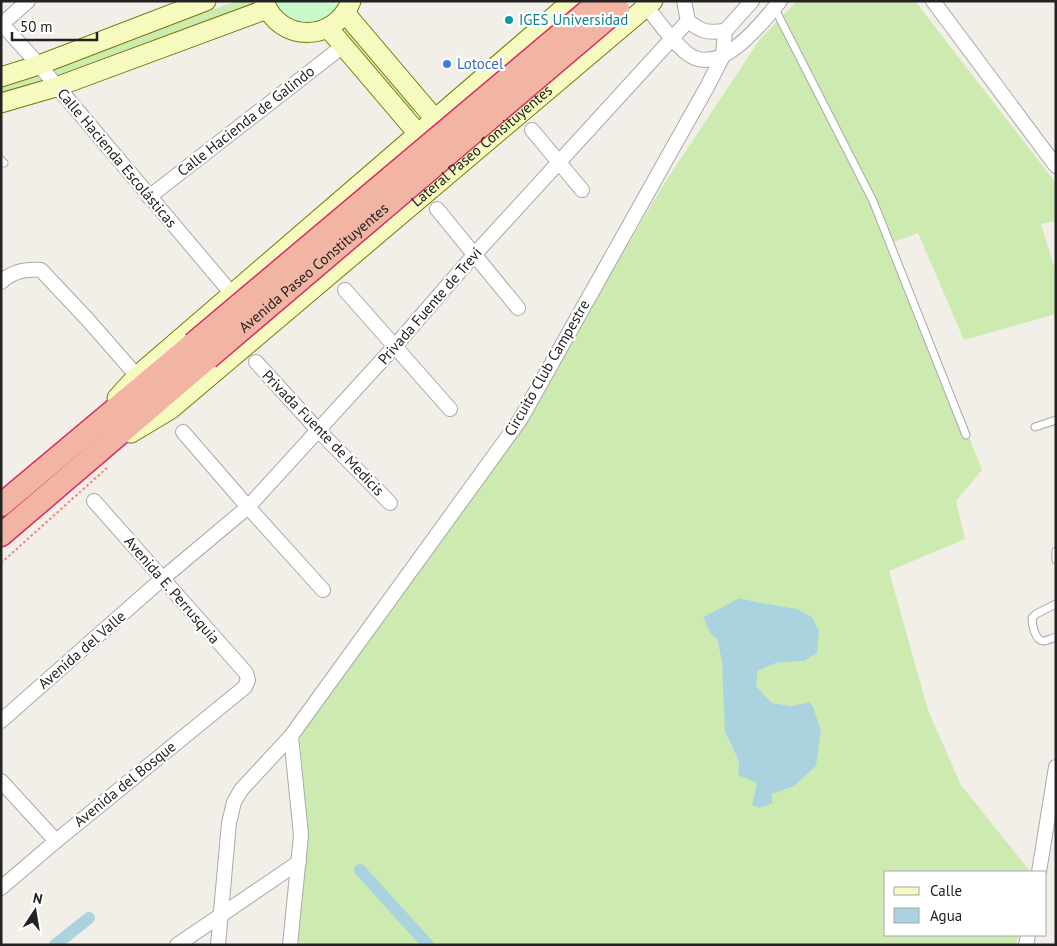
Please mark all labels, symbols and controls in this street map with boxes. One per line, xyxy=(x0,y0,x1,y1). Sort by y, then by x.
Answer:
scale bar xyxy=(12,10,98,42)
place label: IGES Universidad xyxy=(519,10,628,29)
marker: IGES Universidad xyxy=(503,14,515,26)
text: 50 m xyxy=(20,17,53,36)
place label: Lotocel xyxy=(457,54,504,73)
marker: Lotocel xyxy=(441,58,453,70)
street label: Calle Hacienda de Galindo xyxy=(173,61,318,180)
street label: Lateral Paseo Consituyentes xyxy=(407,80,556,211)
street label: Calle Hacienda Escolásticas xyxy=(53,84,181,231)
street label: Avenida Paseo Constituyentes xyxy=(235,199,392,336)
street label: Privada Fuente de Trevi xyxy=(374,243,486,368)
street label: Circuito Club Campestre xyxy=(500,296,593,439)
street label: Privada Fuente de Medicis xyxy=(258,366,388,500)
street label: Avenida E. Perrusquia xyxy=(120,532,224,647)
street label: Avenida del Valle xyxy=(34,606,129,693)
street label: Avenida del Bosque xyxy=(70,737,179,831)
legend xyxy=(884,871,1047,936)
text: Calle xyxy=(930,881,962,900)
north arrow xyxy=(10,886,60,936)
text: N xyxy=(31,889,44,908)
text: Agua xyxy=(930,906,962,925)

